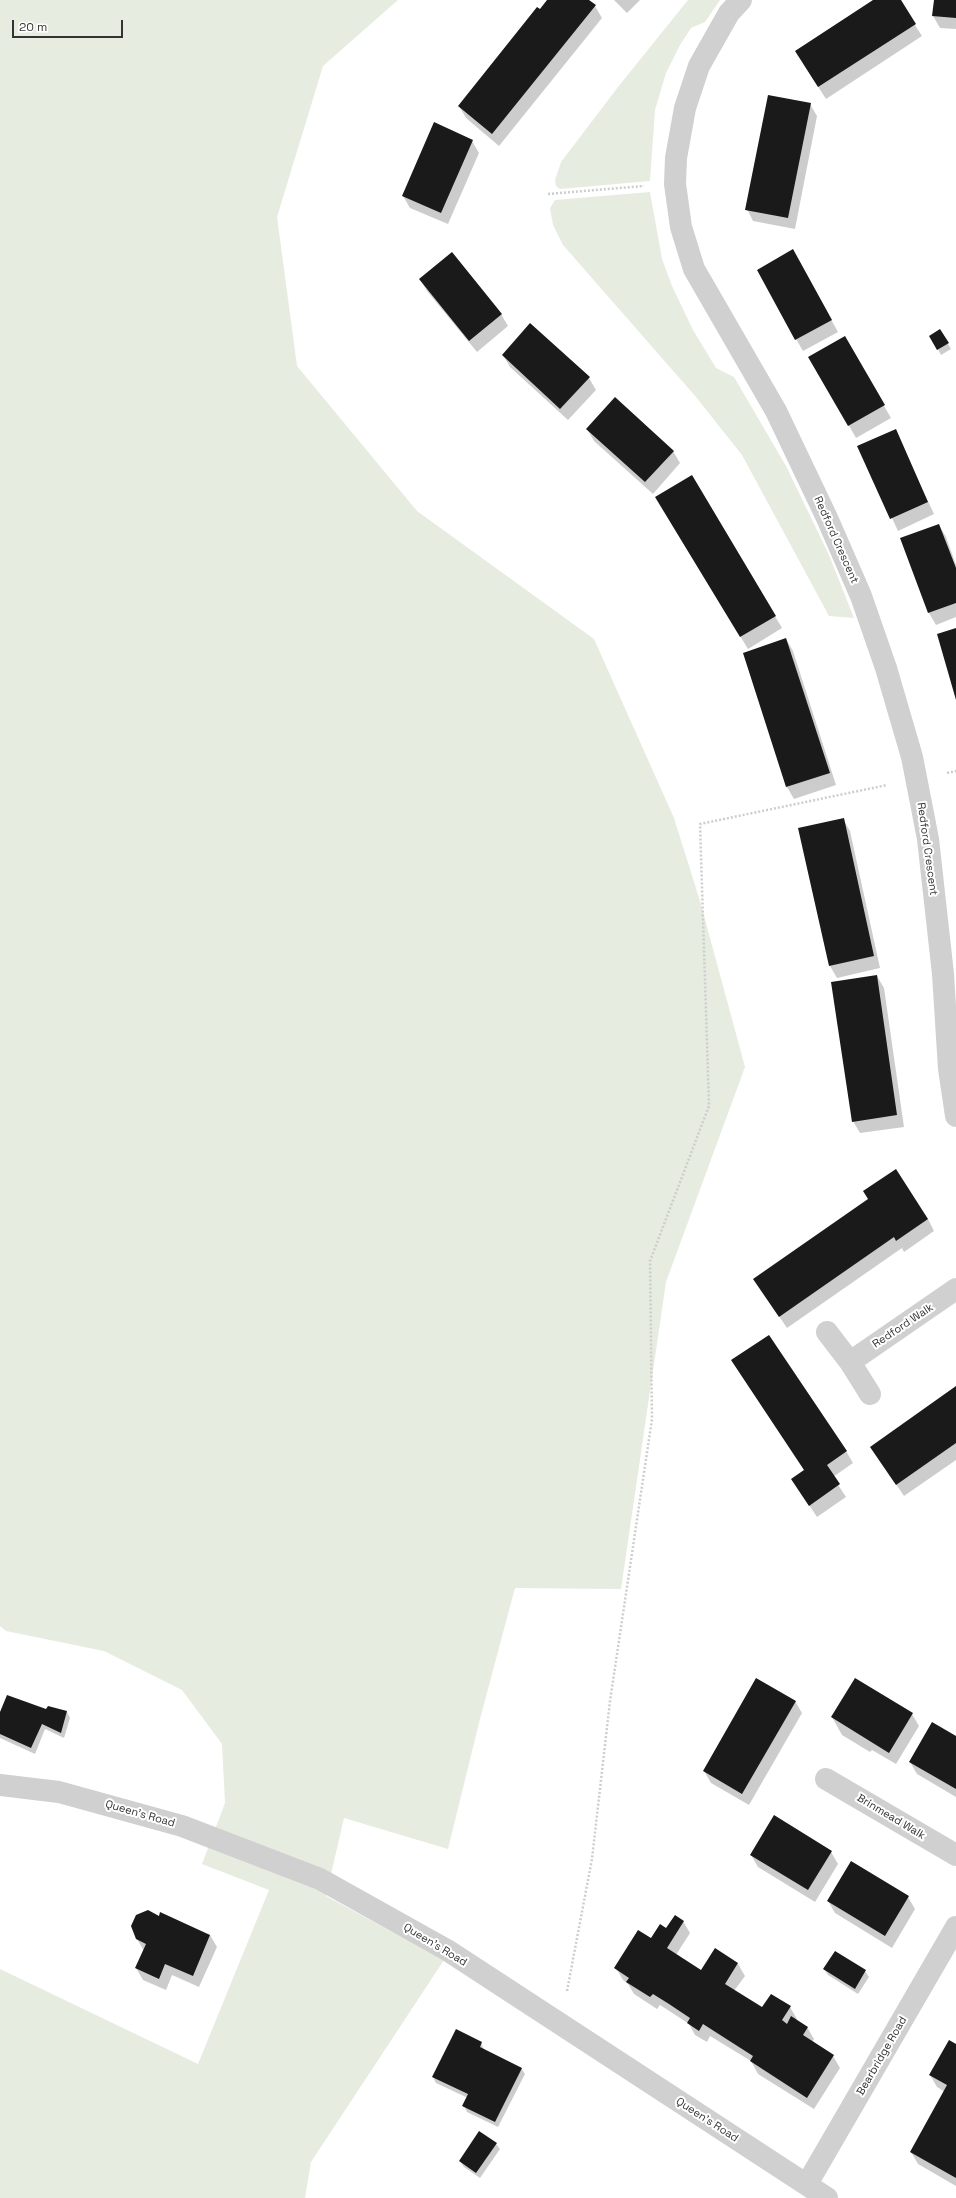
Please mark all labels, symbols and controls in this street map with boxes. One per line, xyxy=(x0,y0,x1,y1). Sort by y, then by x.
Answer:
scale bar xyxy=(14,12,125,38)
text: 20 m xyxy=(19,19,47,35)
street label: Redford Crescent xyxy=(811,494,861,586)
street label: Redford Crescent xyxy=(914,802,940,896)
street label: Redford Walk xyxy=(870,1301,936,1351)
street label: Brinmead Walk xyxy=(854,1791,928,1843)
street label: Queen's Road xyxy=(104,1798,176,1830)
street label: Queen's Road xyxy=(401,1921,469,1969)
street label: Bearbridge Road xyxy=(854,2014,910,2098)
street label: Queen's Road xyxy=(673,2095,741,2145)

